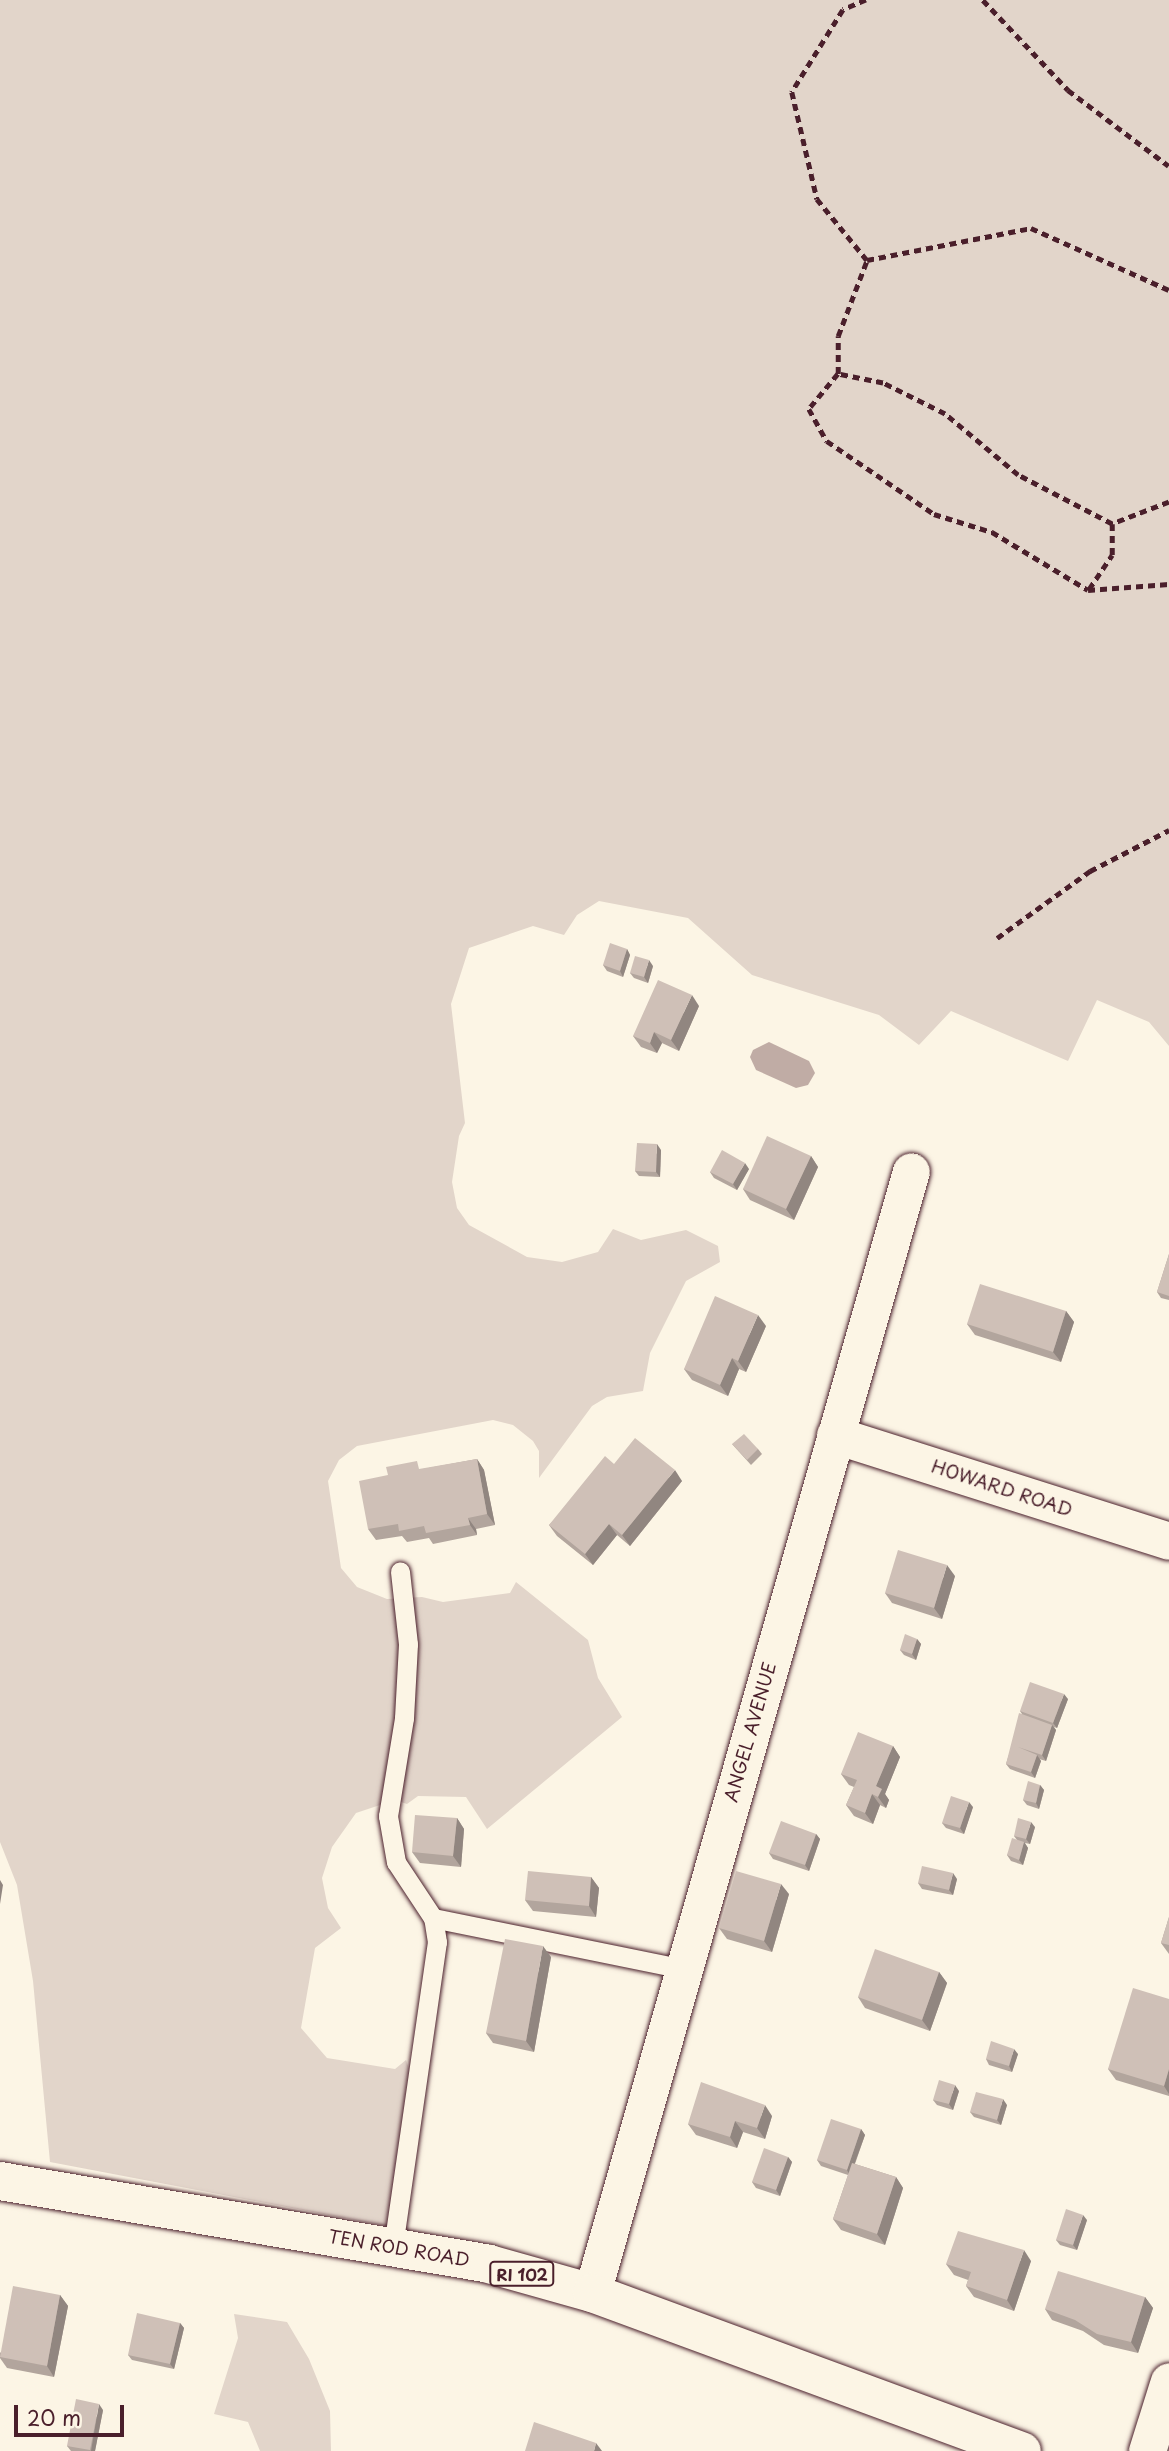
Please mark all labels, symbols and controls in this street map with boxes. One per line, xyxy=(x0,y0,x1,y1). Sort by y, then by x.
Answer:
street label: HOWARD ROAD xyxy=(929,1455,1075,1521)
street label: ANGEL AVENUE xyxy=(720,1659,780,1805)
street label: TEN ROD ROAD xyxy=(325,2225,473,2271)
road number: RI 102 xyxy=(489,2262,555,2286)
scale bar xyxy=(18,2392,128,2436)
text: 20 m xyxy=(27,2401,81,2433)

